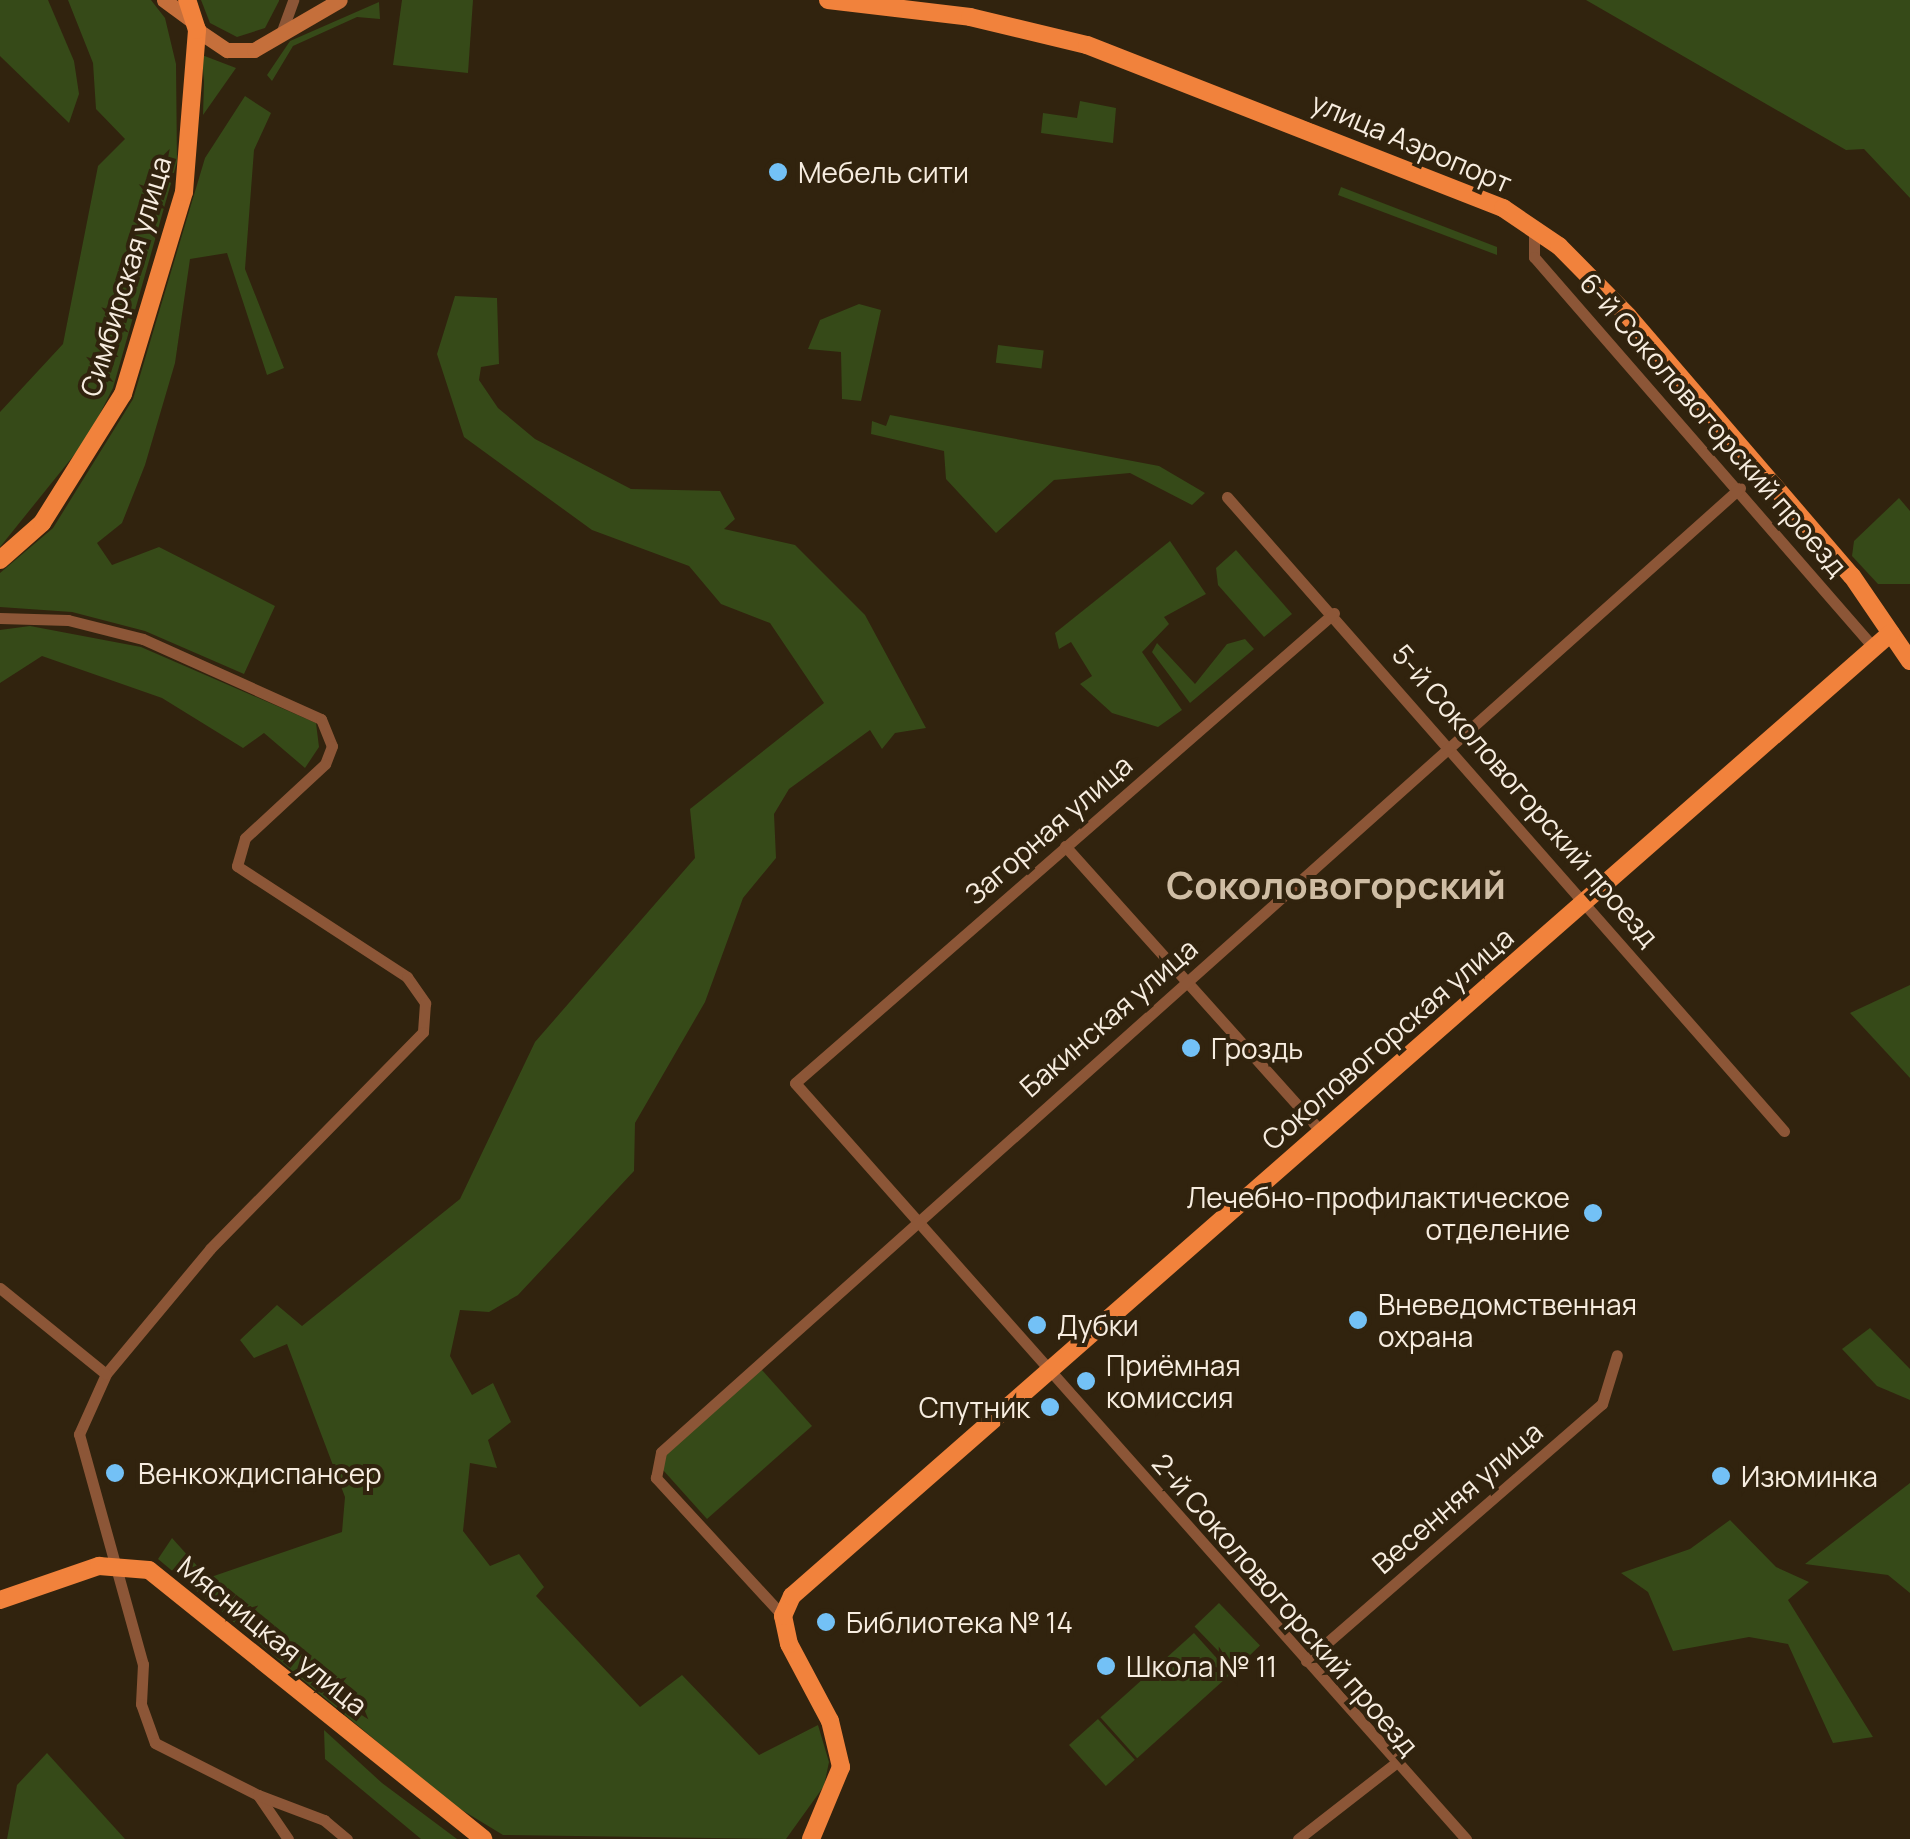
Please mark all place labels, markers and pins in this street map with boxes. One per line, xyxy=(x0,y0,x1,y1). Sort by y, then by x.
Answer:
place label: Мебель сити xyxy=(798,155,969,189)
marker: Мебель сити xyxy=(767,161,789,183)
place label: Гроздь xyxy=(1211,1031,1303,1065)
marker: Гроздь xyxy=(1180,1037,1202,1059)
place label: Лечебно-профилактическое отделение xyxy=(1187,1180,1570,1246)
marker: Лечебно-профилактическое отделение xyxy=(1580,1200,1606,1226)
place label: Вневедомственная охрана xyxy=(1378,1287,1637,1353)
place label: Дубки xyxy=(1057,1308,1139,1342)
marker: Вневедомственная охрана xyxy=(1347,1309,1369,1331)
marker: Дубки xyxy=(1026,1314,1048,1336)
place label: Приёмная комиссия xyxy=(1106,1348,1241,1414)
marker: Приёмная комиссия xyxy=(1075,1370,1097,1392)
place label: Спутник xyxy=(919,1390,1030,1424)
marker: Спутник xyxy=(1039,1396,1061,1418)
place label: Венкождиспансер xyxy=(138,1456,382,1490)
place label: Изюминка xyxy=(1741,1459,1878,1493)
marker: Венкождиспансер xyxy=(102,1460,128,1486)
marker: Изюминка xyxy=(1710,1465,1732,1487)
place label: Библиотека № 14 xyxy=(846,1605,1073,1639)
marker: Библиотека № 14 xyxy=(815,1611,837,1633)
place label: Школа № 11 xyxy=(1126,1649,1277,1683)
marker: Школа № 11 xyxy=(1095,1655,1117,1677)

